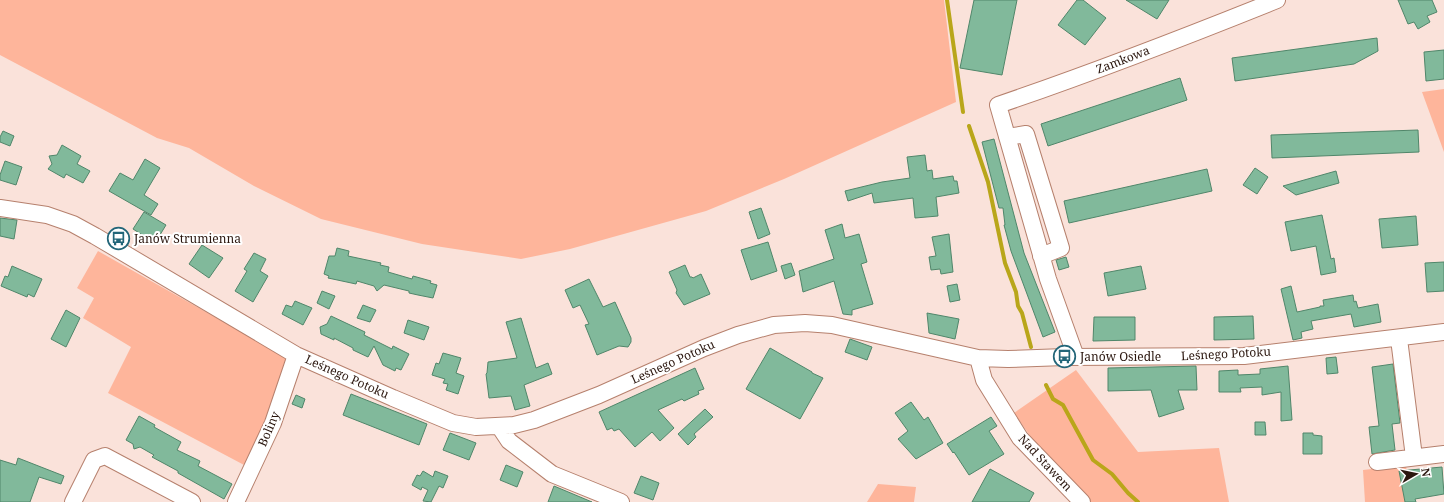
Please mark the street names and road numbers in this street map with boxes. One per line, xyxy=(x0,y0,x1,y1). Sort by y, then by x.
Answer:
street label: Zamkowa xyxy=(1094,41,1152,78)
street label: Leśnego Potoku xyxy=(628,335,718,388)
street label: Leśnego Potoku xyxy=(1181,343,1272,364)
street label: Leśnego Potoku xyxy=(303,350,392,403)
street label: Boliny xyxy=(254,408,284,449)
street label: Nad Stawem xyxy=(1015,431,1076,495)

